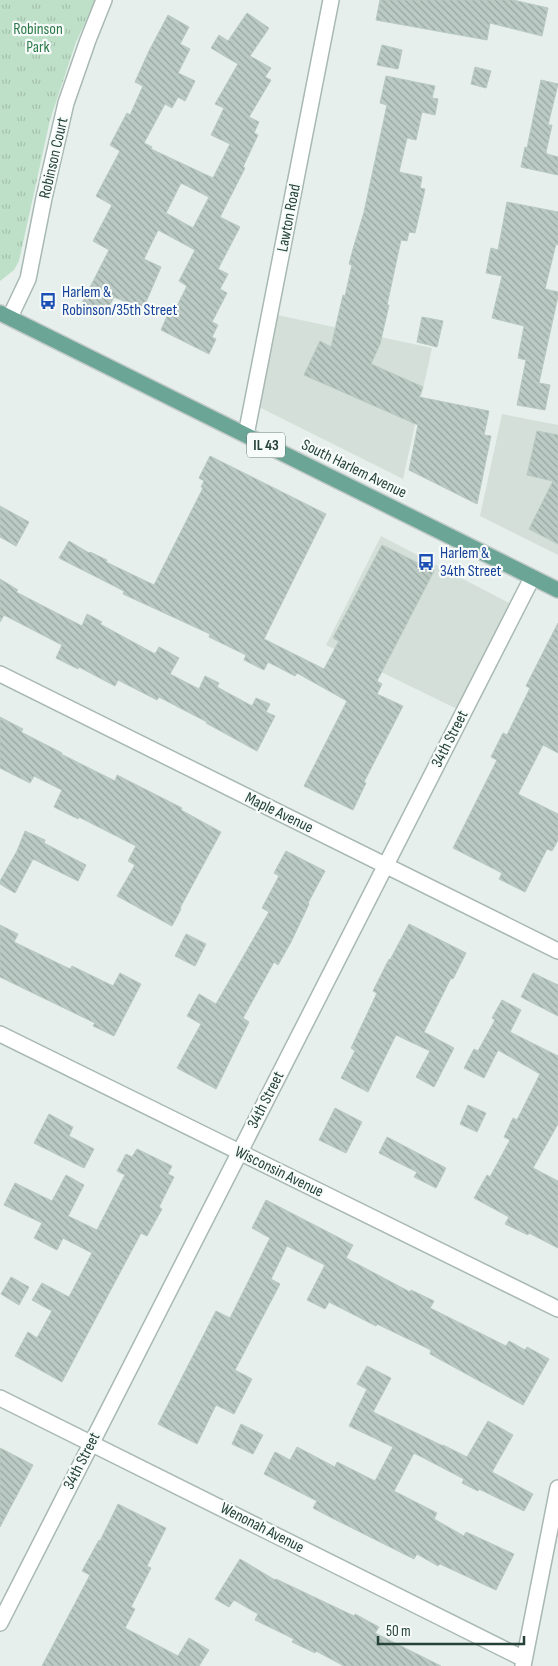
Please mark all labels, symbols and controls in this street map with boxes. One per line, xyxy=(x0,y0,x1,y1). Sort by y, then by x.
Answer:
park label: Robinson Park xyxy=(13,20,63,57)
street label: Robinson Court xyxy=(35,115,73,200)
street label: Lawton Road xyxy=(273,183,305,253)
place label: Harlem & Robinson/35th Street xyxy=(62,283,177,320)
bus stop icon: Harlem & Robinson/35th Street xyxy=(38,291,58,311)
road number: IL 43 xyxy=(247,432,285,458)
street label: South Harlem Avenue xyxy=(298,435,410,503)
place label: Harlem & 34th Street xyxy=(440,544,502,581)
bus stop icon: Harlem & 34th Street xyxy=(416,552,436,572)
street label: 34th Street xyxy=(428,707,472,771)
street label: Maple Avenue xyxy=(242,788,316,838)
street label: 34th Street xyxy=(244,1068,288,1132)
street label: Wisconsin Avenue xyxy=(232,1142,326,1202)
street label: 34th Street xyxy=(60,1429,104,1493)
street label: Wenonah Avenue xyxy=(217,1499,307,1557)
scale bar xyxy=(378,1614,524,1646)
text: 50 m xyxy=(386,1622,411,1641)

